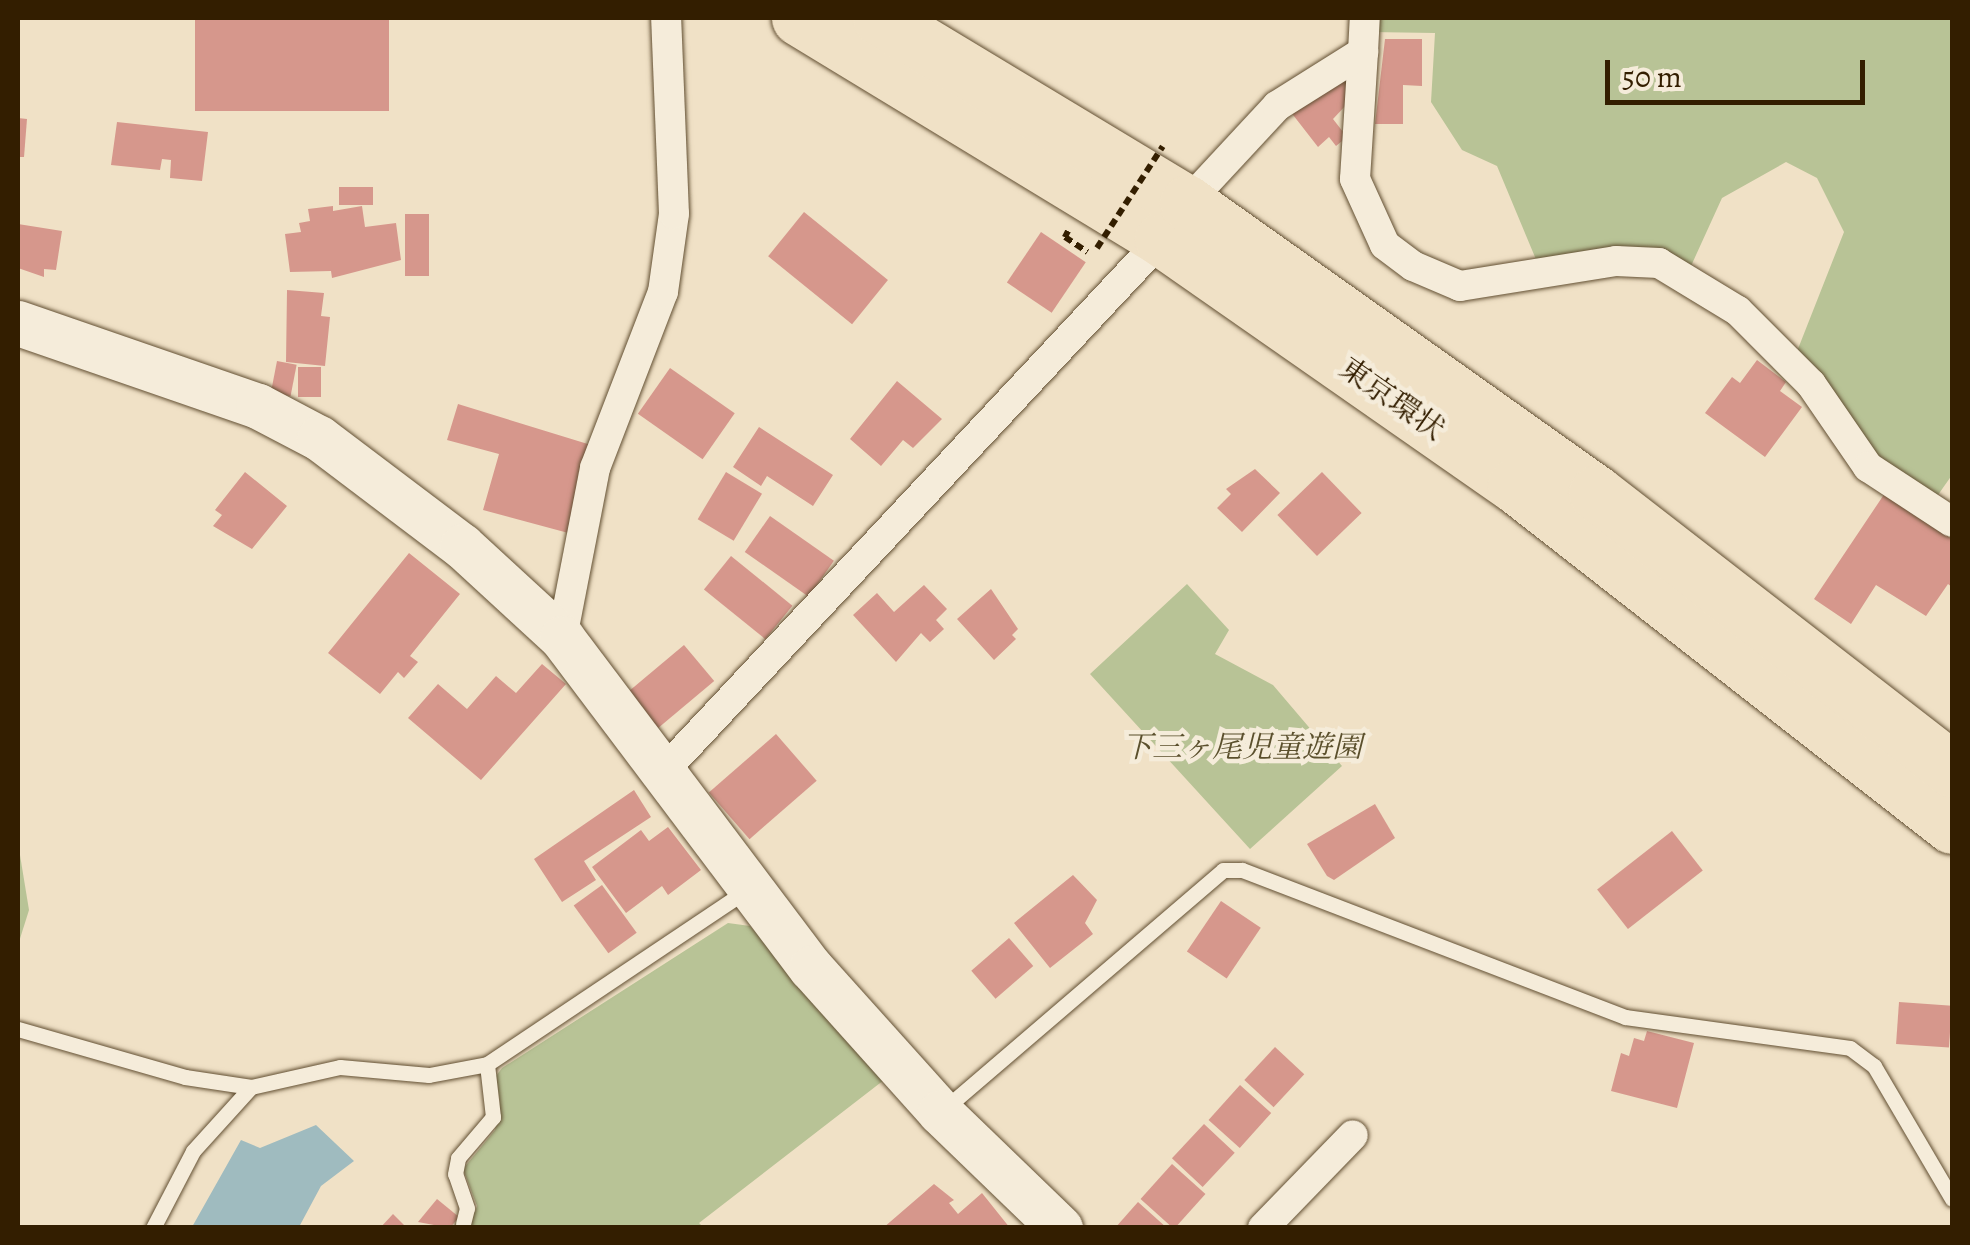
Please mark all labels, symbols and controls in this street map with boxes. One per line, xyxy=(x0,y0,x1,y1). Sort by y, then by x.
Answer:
scale bar xyxy=(1610,40,1870,102)
text: 50 m xyxy=(1622,57,1682,97)
street label: 東京環状 xyxy=(1333,350,1451,448)
park label: 下三ヶ尾児童遊園 xyxy=(1122,729,1362,765)

